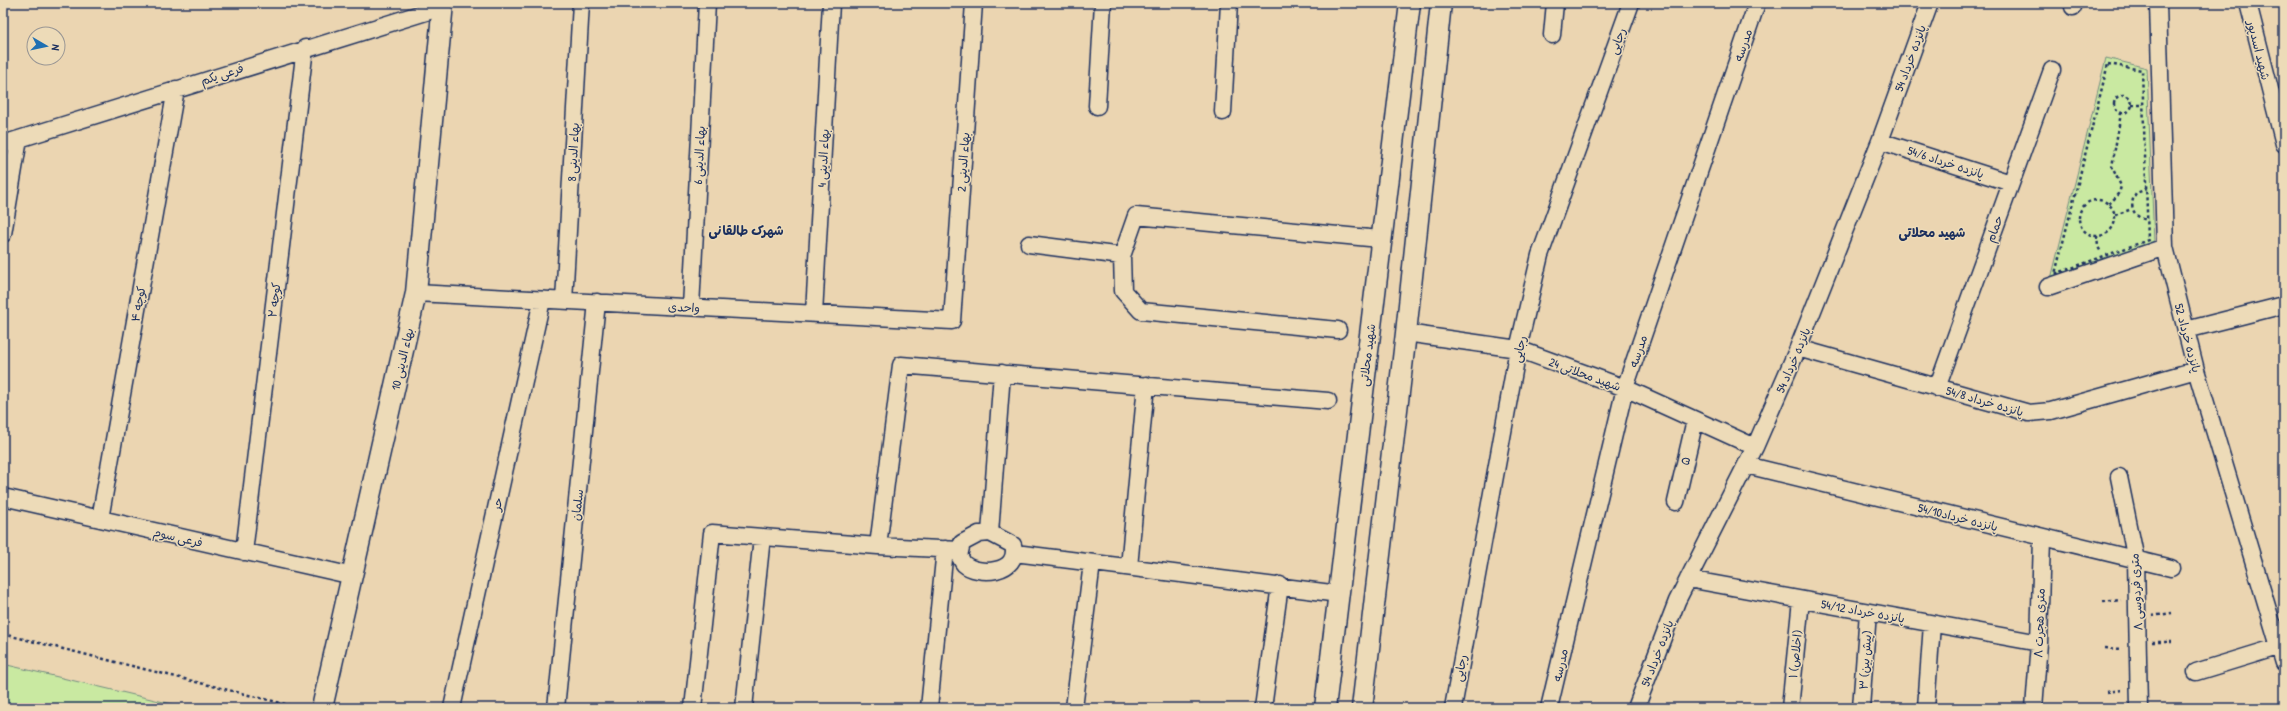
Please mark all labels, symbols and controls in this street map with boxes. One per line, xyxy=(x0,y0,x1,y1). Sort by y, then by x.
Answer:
street label: شهید اسدپور xyxy=(2243,17,2275,82)
street label: پانزده خرداد 54 xyxy=(1890,22,1930,94)
street label: رجایی xyxy=(1604,25,1630,57)
north arrow xyxy=(26,26,66,66)
street label: مدرسه xyxy=(1730,27,1756,63)
text: N xyxy=(48,44,63,52)
street label: فرعی یکم xyxy=(198,59,246,90)
street label: بهاء الدینی 8 xyxy=(563,122,583,182)
street label: بهاء الدینی 6 xyxy=(689,125,709,185)
street label: بهاء الدینی 4 xyxy=(813,128,833,188)
street label: بهاء الدینی 2 xyxy=(952,132,974,192)
street label: پانزده خرداد 54/6 xyxy=(1906,142,1986,182)
street label: حمام xyxy=(1981,213,2008,245)
district label: شهرک طالقانی xyxy=(708,221,784,239)
district label: شهید محلاتی xyxy=(1899,223,1966,241)
street label: کوچه ۲ xyxy=(263,281,285,319)
street label: کوچه ۴ xyxy=(126,285,150,323)
street label: واحدی xyxy=(668,298,700,316)
street label: پانزده خرداد 52 xyxy=(2171,302,2205,374)
street label: شهید محلاتی xyxy=(1355,323,1379,387)
street label: پانزده خرداد 54 xyxy=(1772,325,1814,395)
street label: بهاء الدینی 10 xyxy=(387,326,417,392)
street label: مدرسه xyxy=(1625,333,1651,369)
street label: رجایی xyxy=(1508,334,1530,364)
street label: شهید محلاتی 24 xyxy=(1547,353,1623,395)
street label: پانزده خرداد 54/8 xyxy=(1944,382,2026,420)
street label: ۵ xyxy=(1676,455,1694,467)
street label: سلمان xyxy=(567,488,587,522)
street label: حر xyxy=(487,496,507,513)
street label: پانزده خرداد54/10 xyxy=(1916,499,2000,535)
street label: فرعی سوم xyxy=(151,523,204,552)
street label: ۸ متری فردوسی xyxy=(2125,553,2147,631)
street label: ۸ متری هجرت xyxy=(2029,588,2049,658)
street label: پانزده خرداد 54/12 xyxy=(1820,595,1906,627)
street label: پانزده خرداد 54 xyxy=(1637,617,1677,689)
street label: ۱ (اخلاص) xyxy=(1784,629,1806,679)
street label: ۳ (پیش بین) xyxy=(1854,630,1876,690)
street label: مدرسه xyxy=(1548,647,1572,683)
street label: رجایی xyxy=(1449,653,1471,683)

